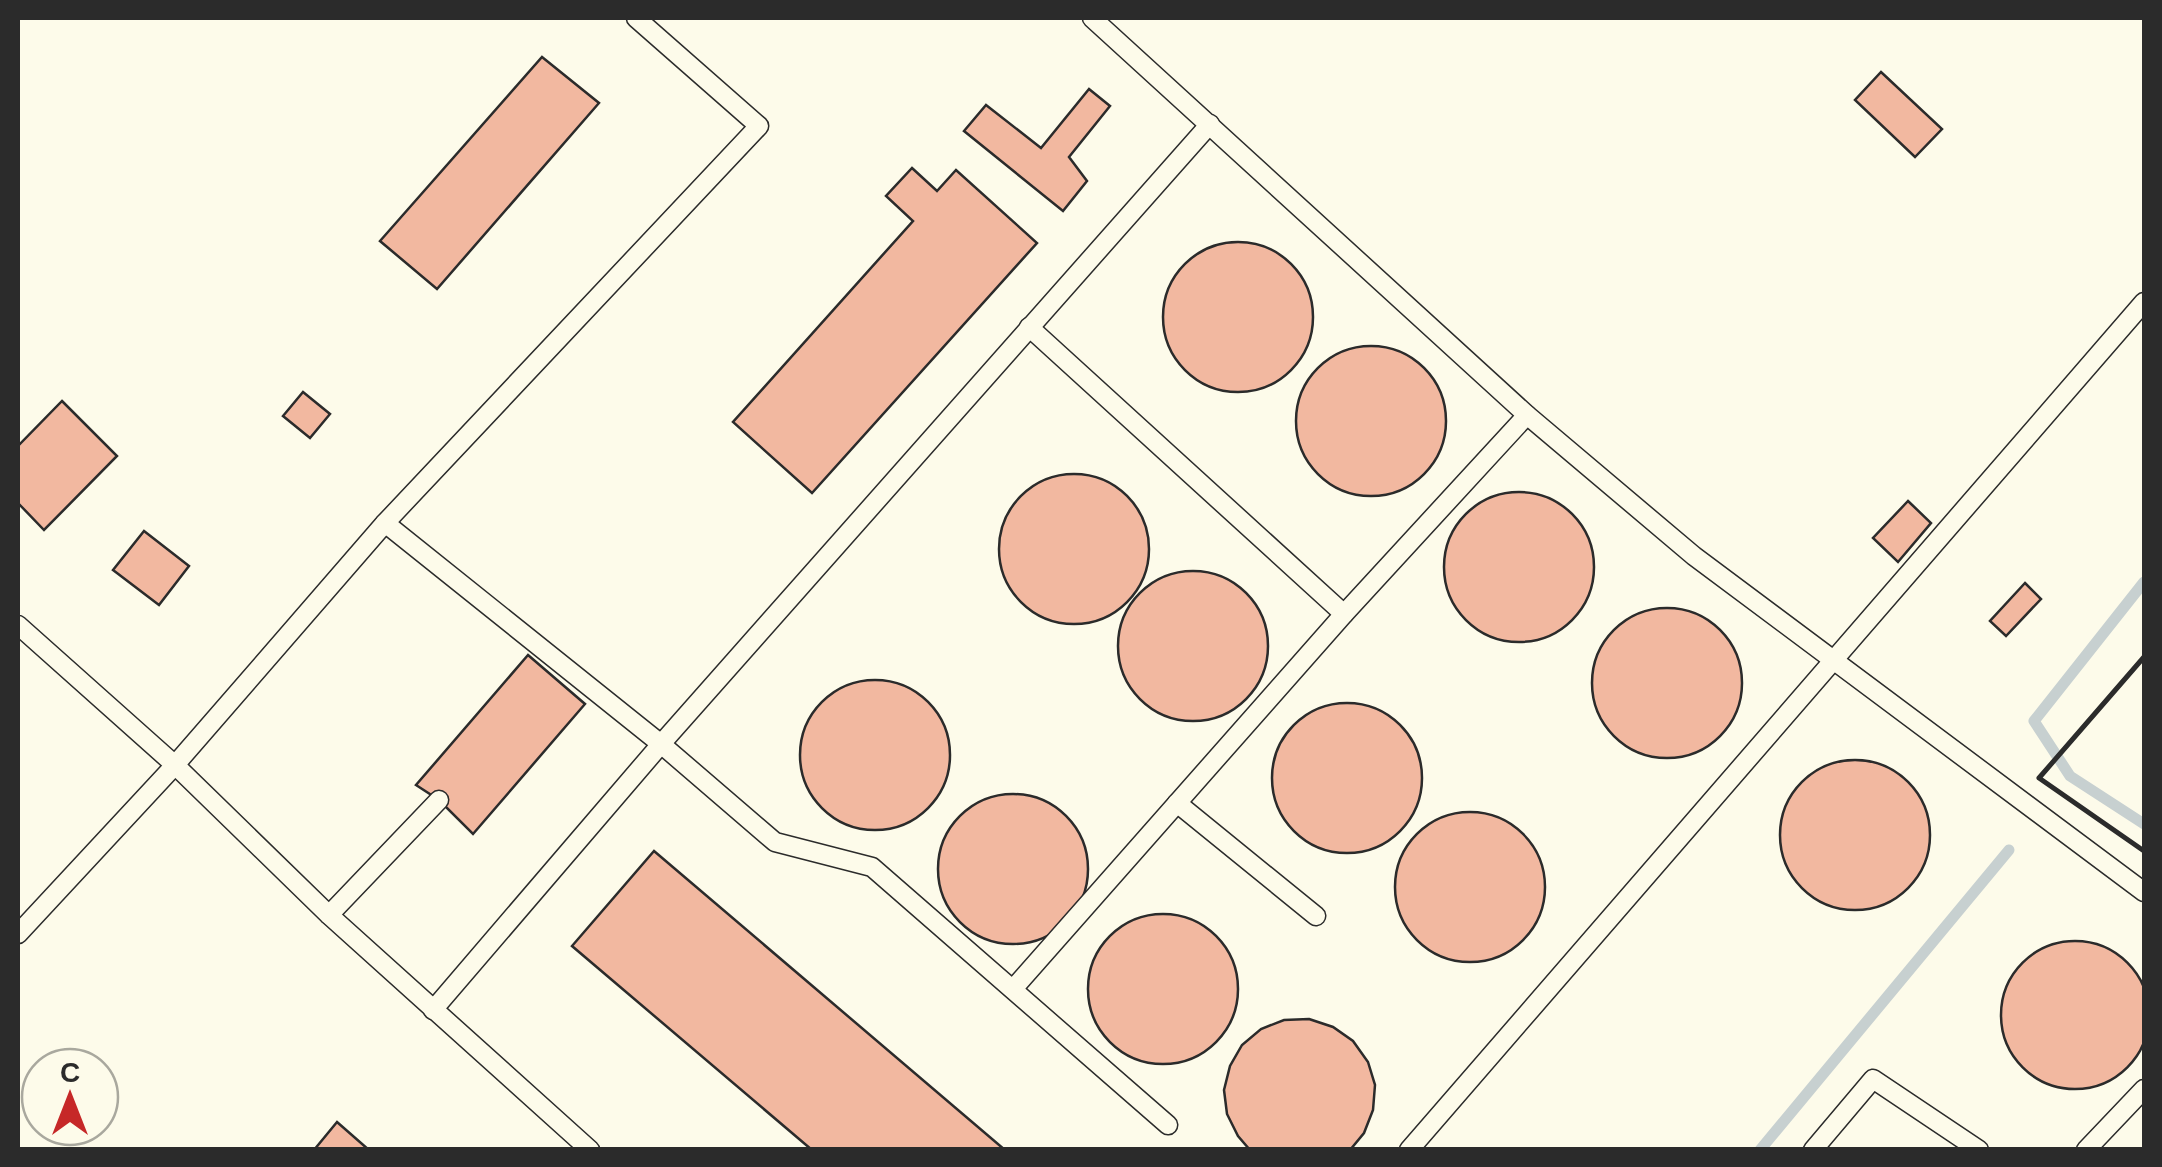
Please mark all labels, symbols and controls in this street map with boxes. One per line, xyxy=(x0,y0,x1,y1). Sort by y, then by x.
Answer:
north arrow xyxy=(20,1047,120,1147)
text: С xyxy=(60,1054,80,1091)

